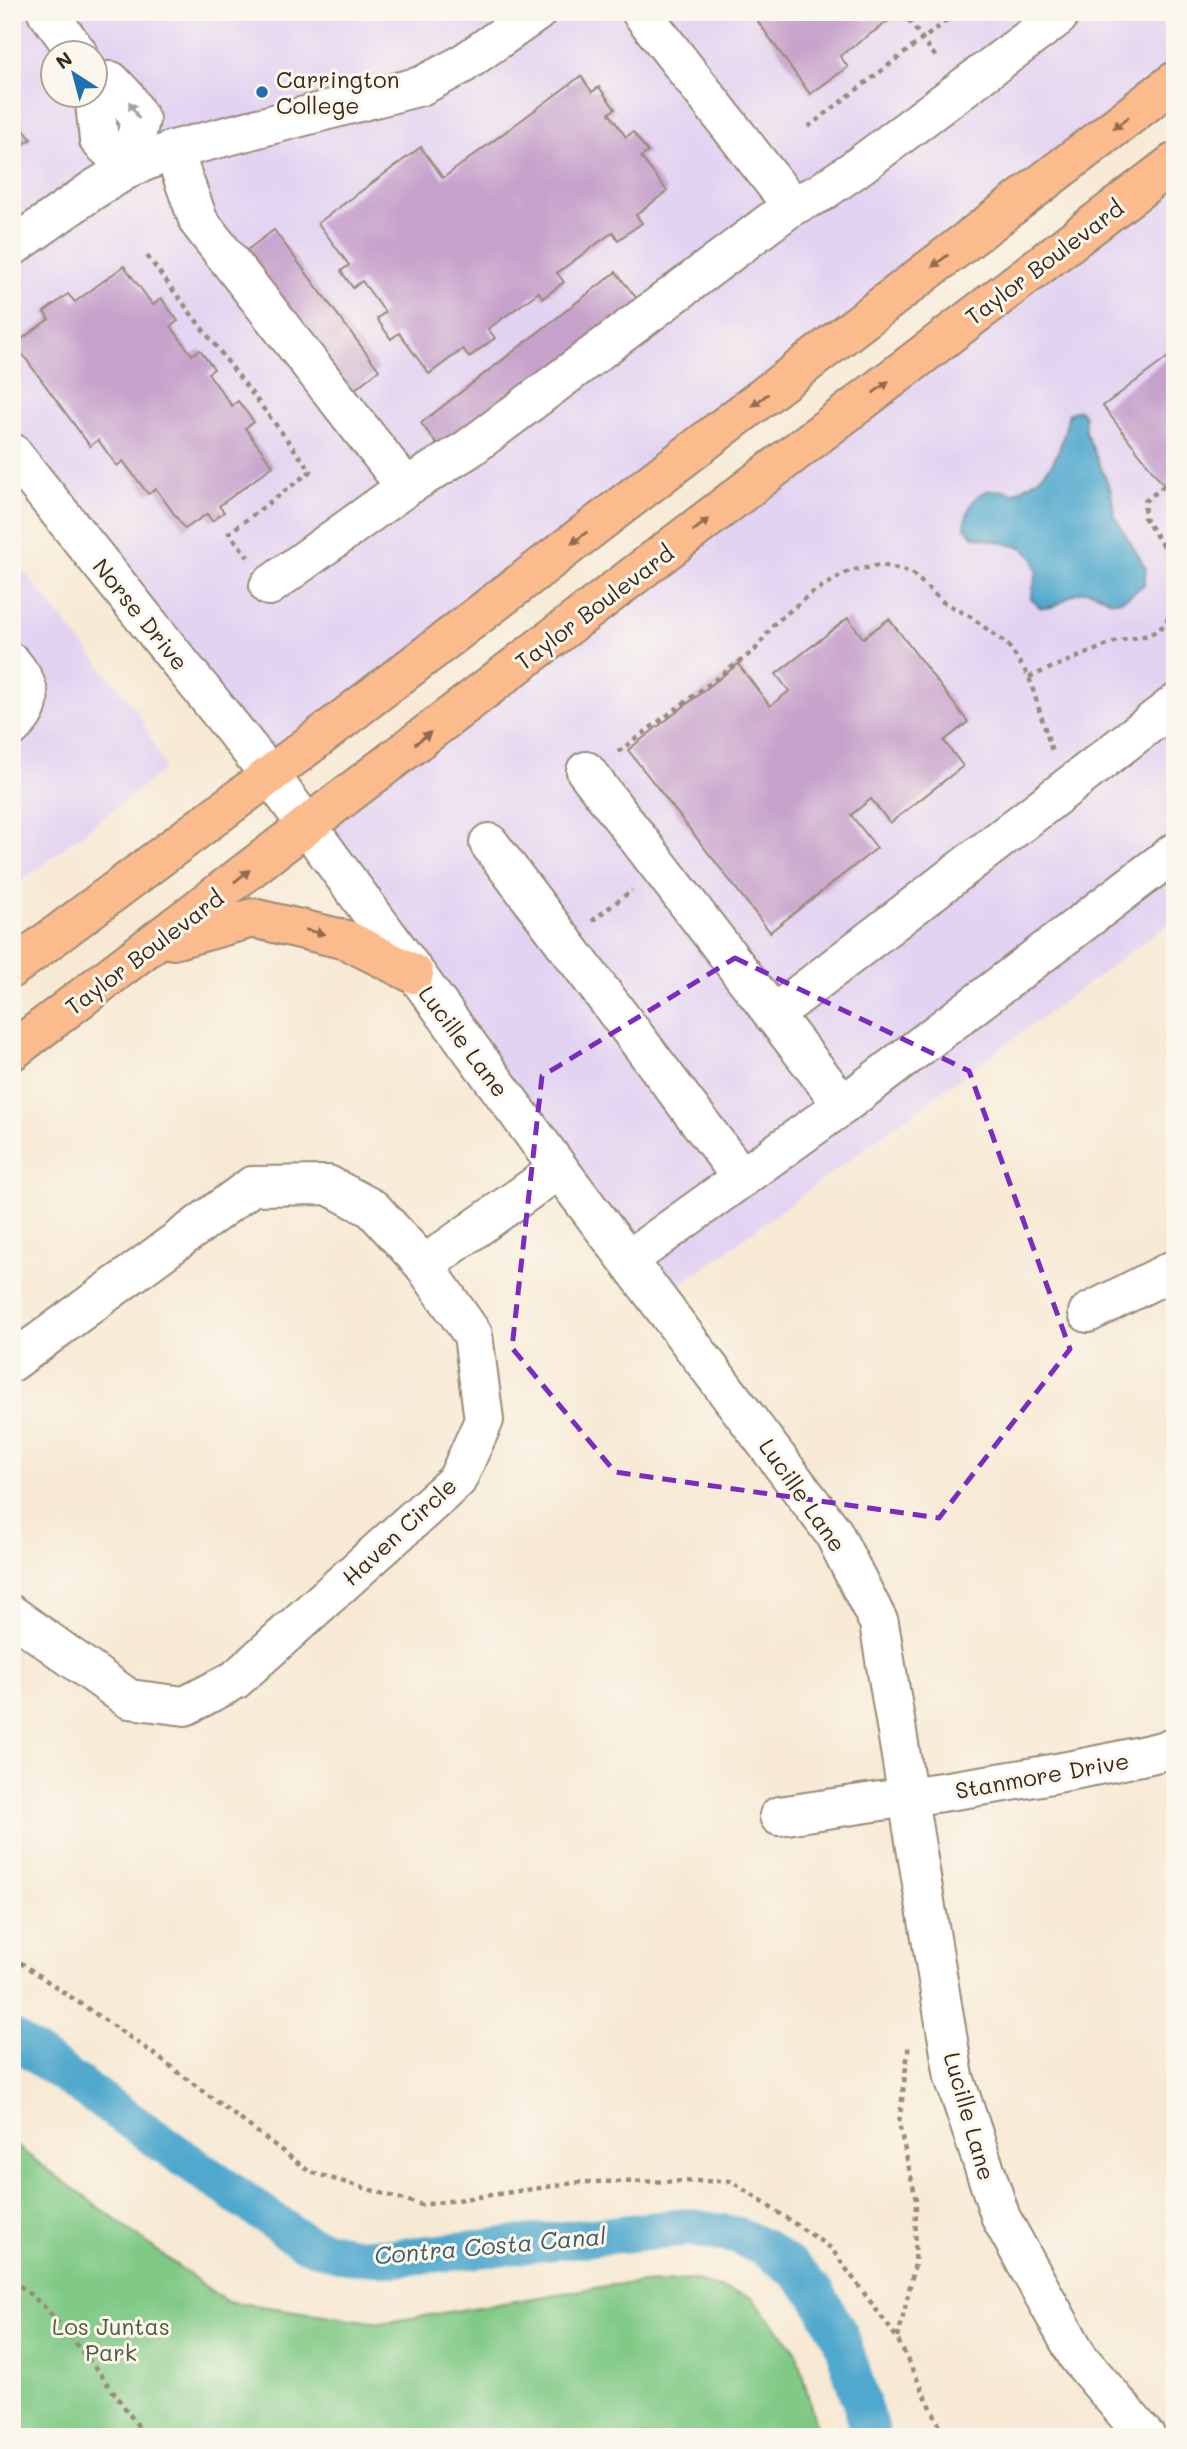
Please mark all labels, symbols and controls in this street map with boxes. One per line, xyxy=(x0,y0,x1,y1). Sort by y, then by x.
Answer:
north arrow xyxy=(38,38,108,108)
text: N xyxy=(51,45,77,74)
place label: Carrington College xyxy=(276,64,399,120)
marker: Carrington College xyxy=(254,84,270,100)
one-way arrow xyxy=(128,100,140,119)
one-way arrow xyxy=(1112,115,1130,130)
street label: Taylor Boulevard xyxy=(959,193,1129,331)
one-way arrow xyxy=(931,254,949,268)
one-way arrow xyxy=(872,380,890,394)
one-way arrow xyxy=(751,392,769,407)
one-way arrow xyxy=(691,518,709,533)
one-way arrow xyxy=(570,531,588,545)
street label: Taylor Boulevard xyxy=(509,538,679,676)
street label: Norse Drive xyxy=(87,552,195,676)
one-way arrow xyxy=(413,730,431,745)
one-way arrow xyxy=(233,869,251,884)
street label: Taylor Boulevard xyxy=(59,883,229,1021)
one-way arrow xyxy=(304,927,326,938)
street label: Lucille Lane xyxy=(412,979,516,1103)
street label: Lucille Lane xyxy=(753,1432,853,1558)
street label: Haven Circle xyxy=(335,1470,463,1592)
street label: Stanmore Drive xyxy=(953,1745,1131,1805)
street label: Lucille Lane xyxy=(937,2049,1003,2183)
water label: Contra Costa Canal xyxy=(373,2219,607,2271)
park label: Los Juntas Park xyxy=(52,2311,170,2367)

